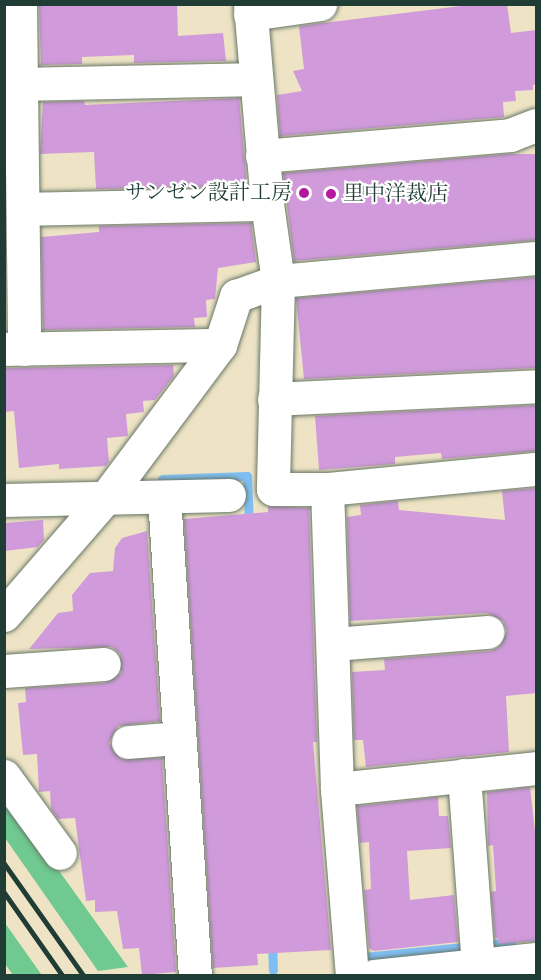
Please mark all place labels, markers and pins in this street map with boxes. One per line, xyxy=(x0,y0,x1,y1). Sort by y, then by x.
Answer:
place label: サンゼン設計工房 xyxy=(124,180,292,206)
place label: 里中洋裁店 xyxy=(343,181,448,207)
marker: サンゼン設計工房 xyxy=(297,186,311,200)
marker: 里中洋裁店 xyxy=(324,187,338,201)

